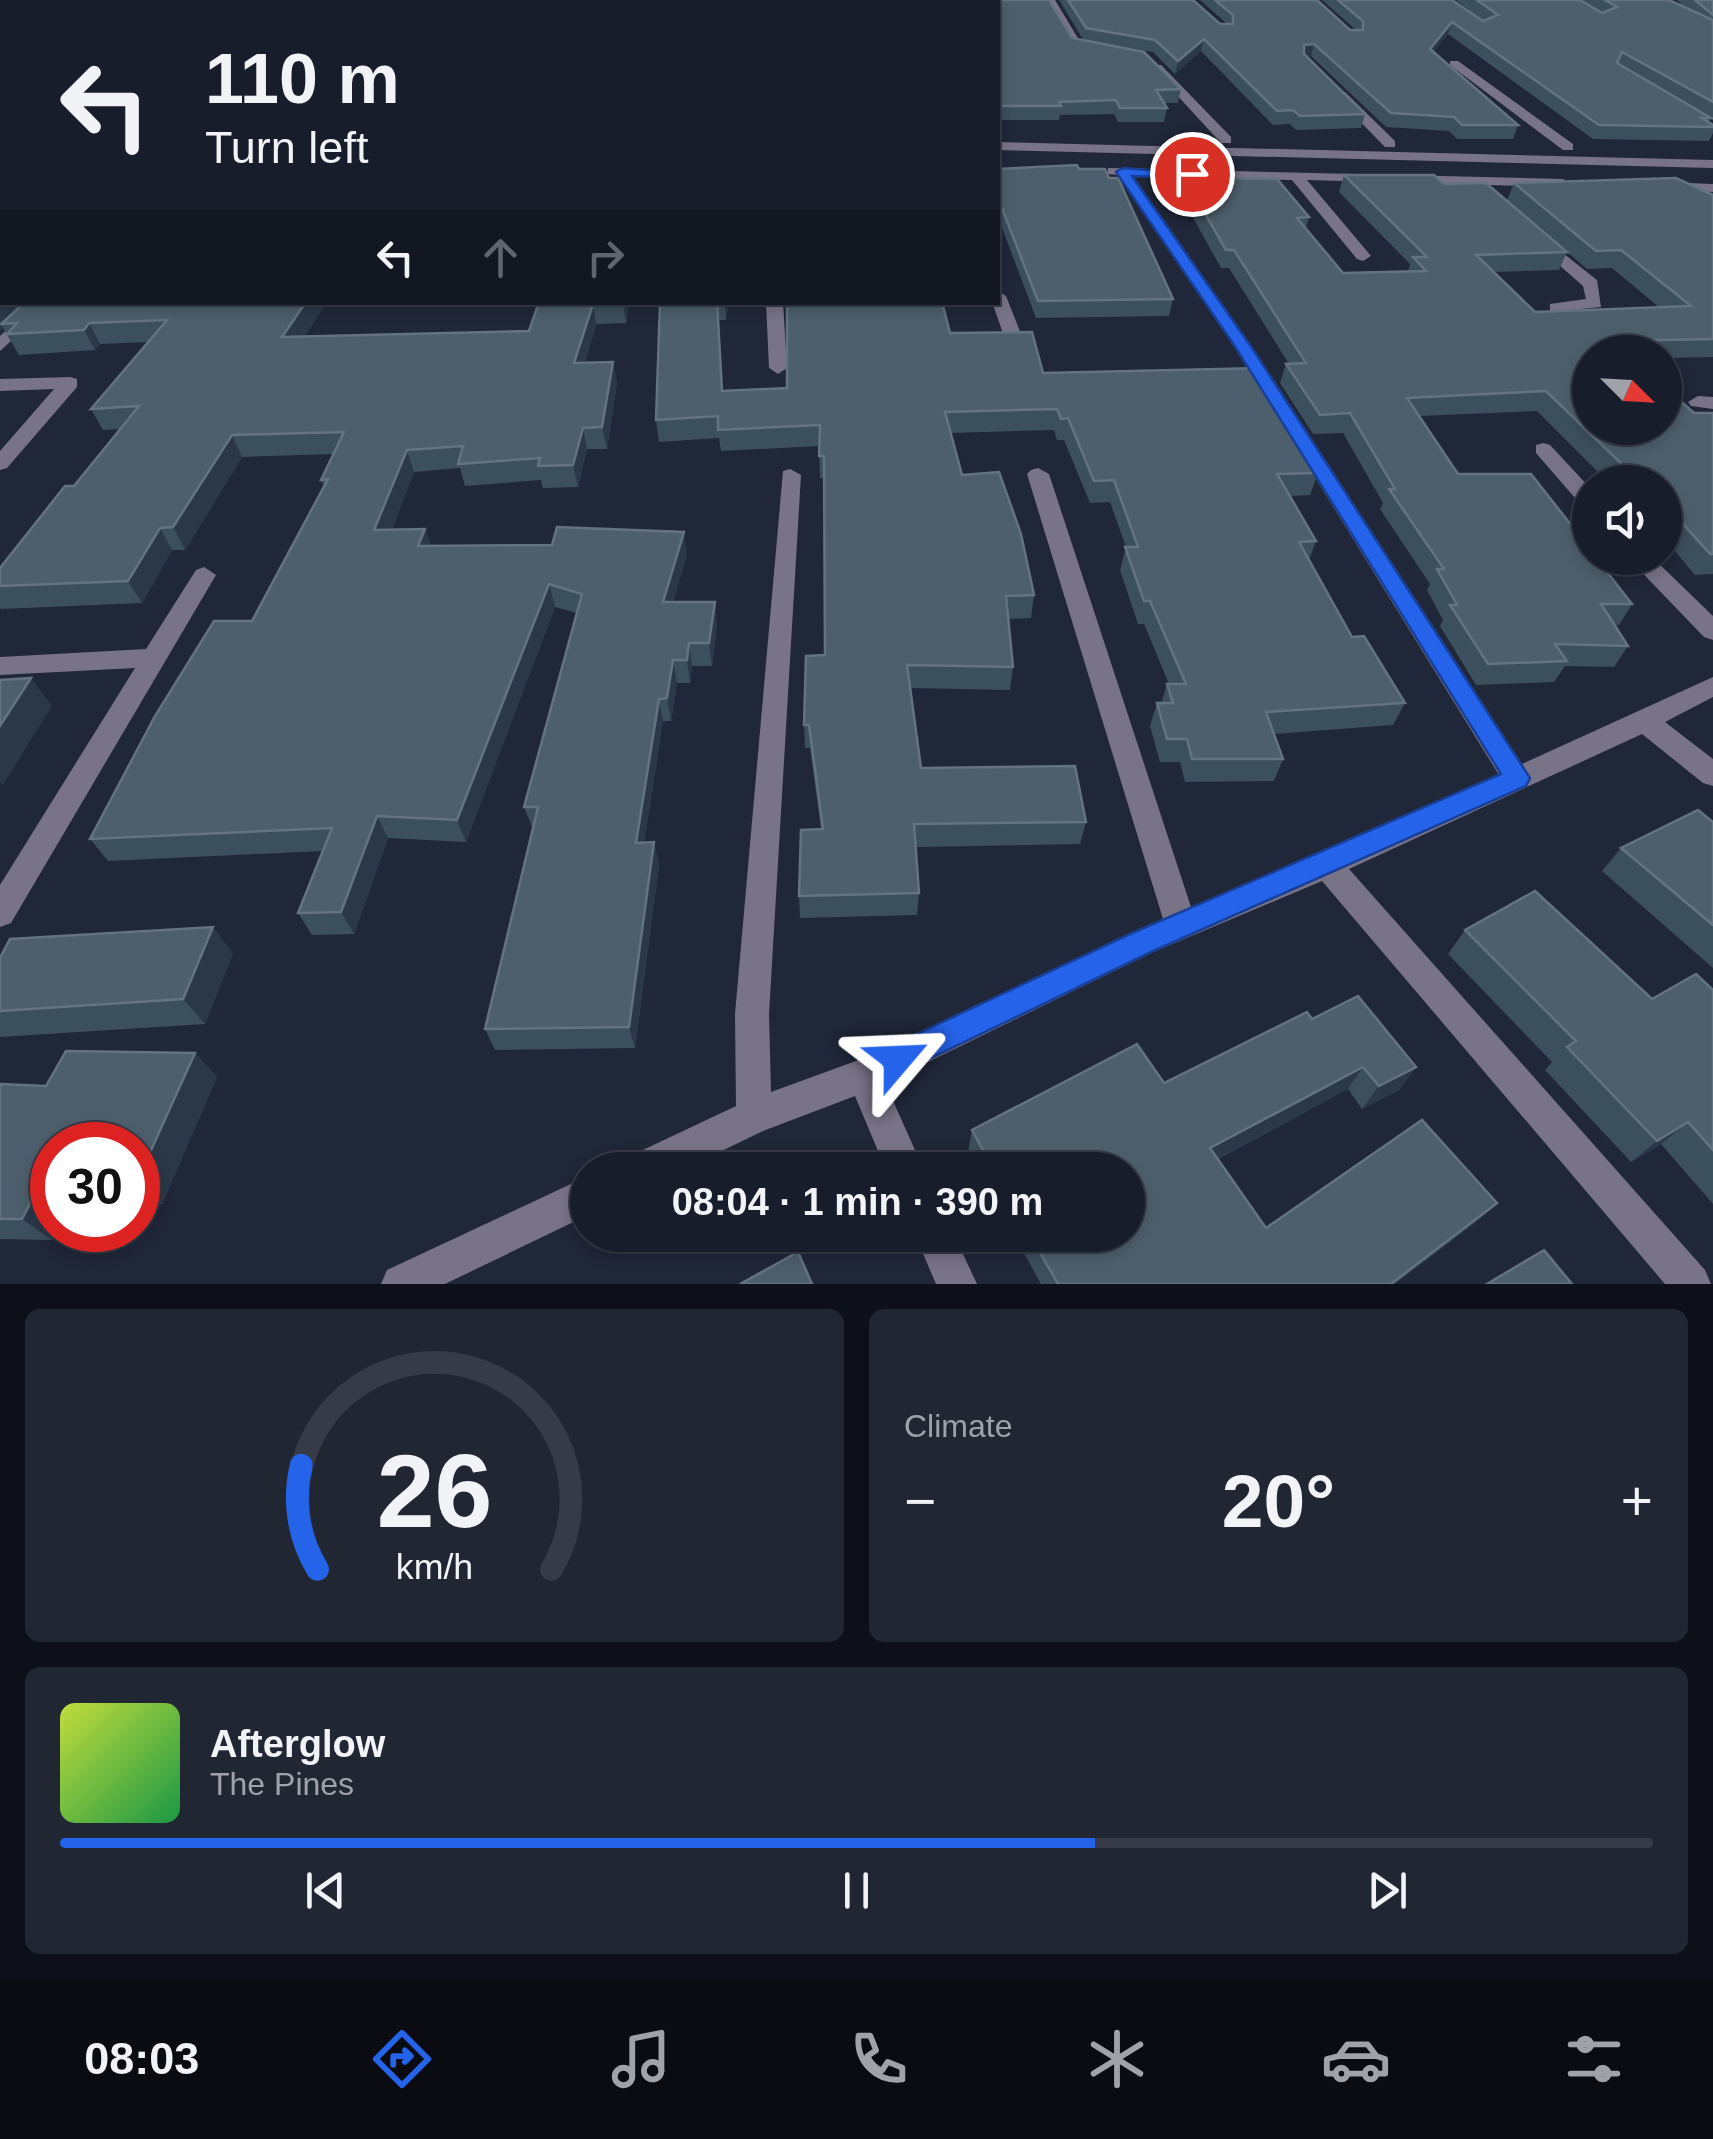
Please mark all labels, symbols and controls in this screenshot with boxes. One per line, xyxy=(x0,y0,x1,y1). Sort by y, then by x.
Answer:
icon: left xyxy=(40,40,170,170)
text: 110 m xyxy=(205,40,400,118)
text: Turn left xyxy=(205,122,368,173)
pin xyxy=(1150,132,1235,217)
icon: arrive xyxy=(1165,147,1220,202)
icon: left xyxy=(368,230,423,285)
icon: ahead xyxy=(473,230,528,285)
icon: right xyxy=(578,230,633,285)
north arrow xyxy=(1572,335,1682,445)
map controls xyxy=(1572,335,1682,575)
button: sound xyxy=(1572,465,1682,575)
position arrow xyxy=(846,1007,950,1111)
speed limit sign: 30 xyxy=(30,1122,160,1252)
text: 08:04 · 1 min · 390 m xyxy=(672,1181,1043,1223)
text: Climate xyxy=(904,1408,1012,1444)
text: 26 xyxy=(377,1433,492,1549)
text: 20° xyxy=(1222,1459,1335,1543)
text: − xyxy=(904,1470,936,1532)
text: + xyxy=(1621,1470,1653,1532)
text: km/h xyxy=(396,1547,473,1587)
text: Afterglow xyxy=(210,1723,385,1765)
text: The Pines xyxy=(210,1766,354,1802)
icon: previous xyxy=(298,1863,353,1918)
icon: pause xyxy=(829,1863,884,1918)
icon: next xyxy=(1360,1863,1415,1918)
icon: directions xyxy=(367,2024,437,2094)
icon: music xyxy=(606,2024,676,2094)
icon: phone xyxy=(844,2024,914,2094)
icon: climate xyxy=(1082,2024,1152,2094)
icon: car xyxy=(1321,2024,1391,2094)
icon: filters xyxy=(1559,2024,1629,2094)
text: 08:03 xyxy=(84,2033,199,2084)

